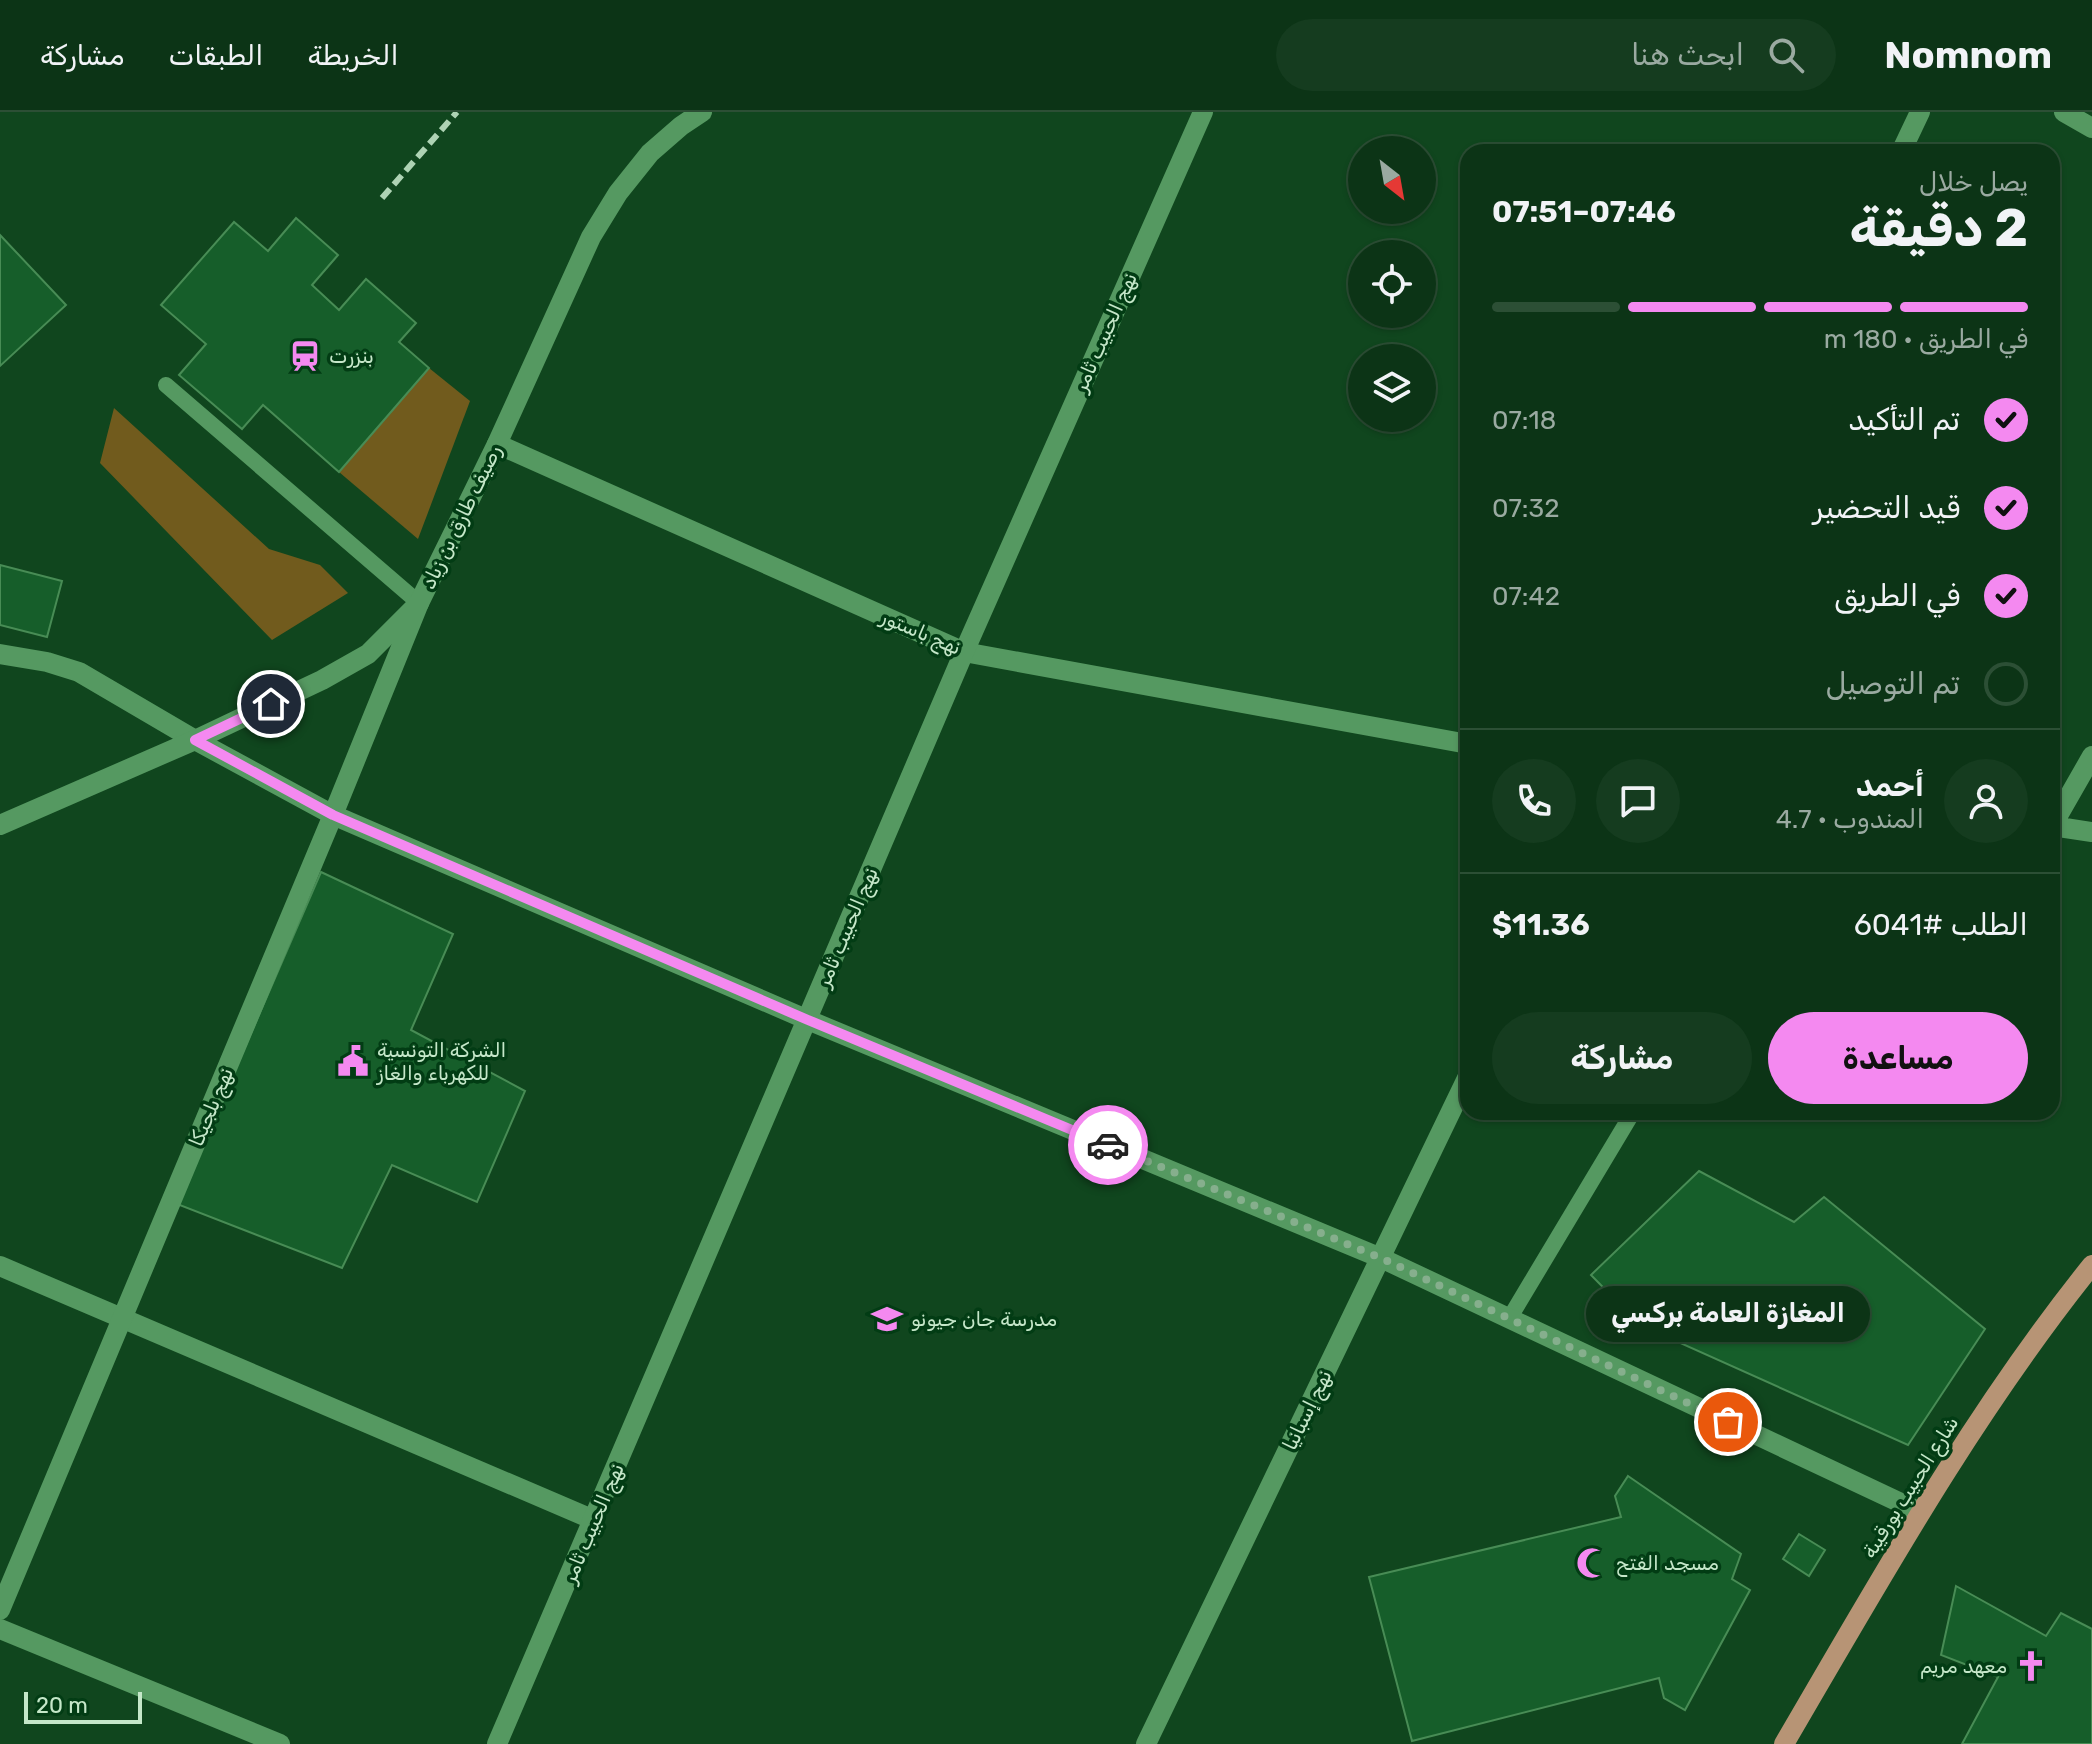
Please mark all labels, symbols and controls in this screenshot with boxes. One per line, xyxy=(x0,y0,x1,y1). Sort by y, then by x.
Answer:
search box xyxy=(1276,19,1836,91)
text: Nomnom xyxy=(1884,32,2052,78)
icon: search xyxy=(1764,33,1808,77)
text: ابحث هنا xyxy=(1631,37,1744,73)
text: مشاركة xyxy=(40,39,124,72)
text: الطبقات xyxy=(168,39,263,72)
text: الخريطة xyxy=(307,39,399,72)
north arrow xyxy=(1348,136,1436,224)
map controls xyxy=(1348,136,1436,432)
text: يصل خلال xyxy=(1919,167,2028,198)
text: 07:46–07:51 xyxy=(1492,194,1676,230)
text: 2 دقيقة xyxy=(1849,197,2028,259)
button: locate xyxy=(1348,240,1436,328)
street label: نهج الحبيب ثامر xyxy=(1068,269,1144,397)
text: في الطريق · 180 m xyxy=(1824,324,2028,355)
station icon: بنزرت xyxy=(288,339,322,373)
place label: بنزرت xyxy=(329,344,374,368)
button: layers xyxy=(1348,344,1436,432)
icon: check xyxy=(1984,398,2028,442)
text: تم التأكيد xyxy=(1848,402,1960,438)
text: 07:18 xyxy=(1492,405,1556,436)
street label: رصيف طارق بن زياد xyxy=(416,441,506,593)
icon: check xyxy=(1984,486,2028,530)
text: قيد التحضير xyxy=(1813,490,1960,526)
text: 07:32 xyxy=(1492,493,1559,524)
icon: check xyxy=(1984,574,2028,618)
text: في الطريق xyxy=(1834,578,1960,614)
text: 07:42 xyxy=(1492,581,1560,612)
street label: نهج باستور xyxy=(876,604,965,661)
text: تم التوصيل xyxy=(1825,666,1960,702)
pin xyxy=(237,670,305,738)
icon: home xyxy=(249,682,293,726)
button: phone xyxy=(1492,759,1576,843)
button: chat xyxy=(1596,759,1680,843)
button: person xyxy=(1944,759,2028,843)
text: أحمد xyxy=(1856,768,1924,804)
text: المندوب · 4.7 xyxy=(1776,804,1924,835)
street label: نهج الحبيب ثامر xyxy=(811,864,885,992)
text: $11.36 xyxy=(1492,907,1590,943)
text: الطلب #6041 xyxy=(1854,907,2028,943)
button: مشاركة xyxy=(1492,1012,1752,1104)
button: مساعدة xyxy=(1768,1012,2028,1104)
place label: الشركة التونسية للكهرباء والغاز xyxy=(376,1038,506,1085)
public building icon: الشركة التونسية للكهرباء والغاز xyxy=(336,1044,370,1078)
street label: نهج بلجيكا xyxy=(184,1064,240,1151)
courier xyxy=(1068,1105,1148,1185)
icon: car xyxy=(1086,1123,1130,1167)
callout: المغازة العامة بركسي xyxy=(1586,1286,1870,1342)
text: المغازة العامة بركسي xyxy=(1611,1298,1845,1329)
school or university icon: مدرسة جان جيونو xyxy=(870,1302,904,1336)
place label: مدرسة جان جيونو xyxy=(911,1307,1057,1331)
street label: نهج إسبانيا xyxy=(1277,1366,1339,1455)
pin xyxy=(1694,1388,1762,1456)
icon: bag xyxy=(1706,1400,1750,1444)
street label: شارع الحبيب بورقيبة xyxy=(1857,1412,1965,1563)
street label: نهج الحبيب ثامر xyxy=(557,1460,631,1588)
mosque icon: مسجد الفتح xyxy=(1575,1546,1609,1580)
place label: مسجد الفتح xyxy=(1616,1551,1719,1577)
church icon: معهد مريم xyxy=(2014,1649,2048,1683)
place label: معهد مريم xyxy=(1920,1654,2007,1679)
scale bar xyxy=(24,1688,142,1724)
text: 20 m xyxy=(36,1692,88,1719)

